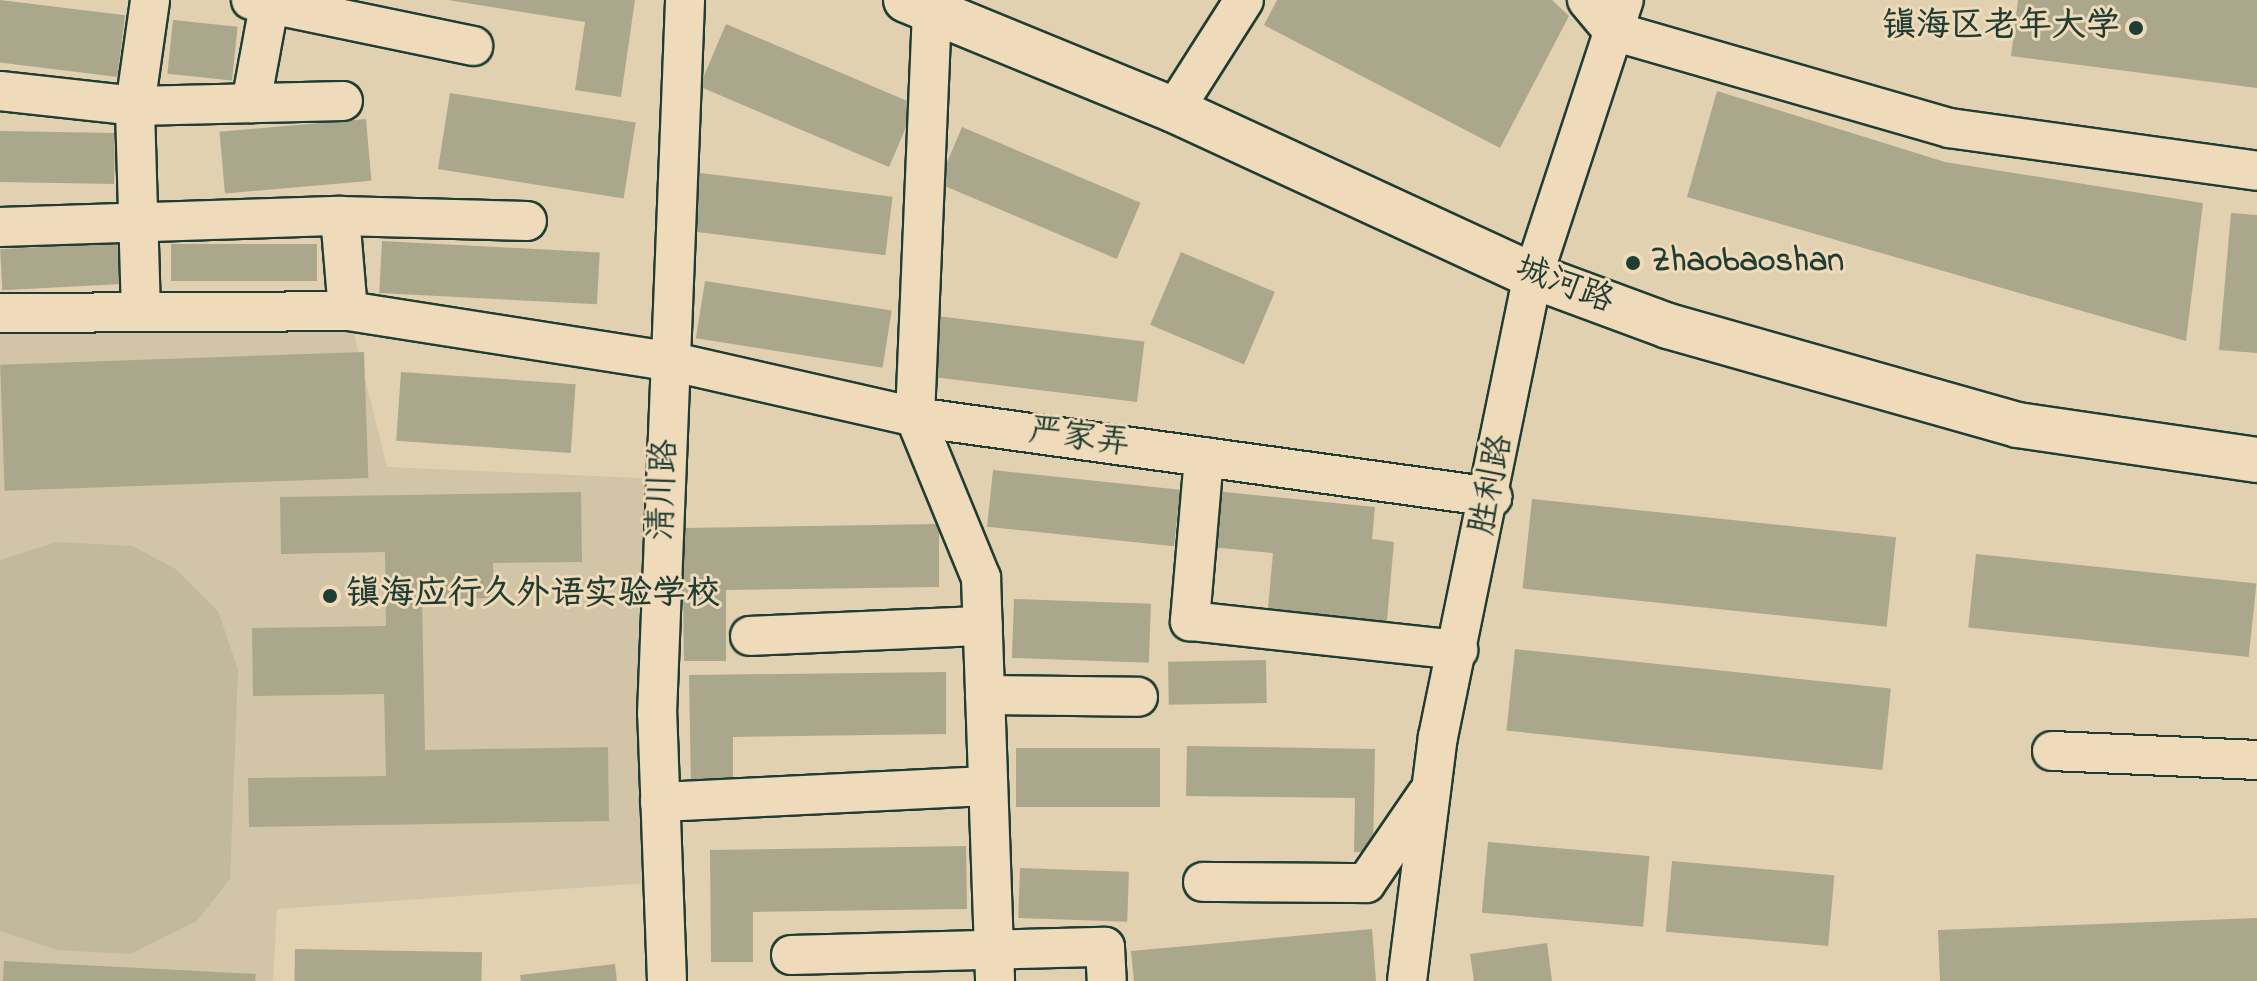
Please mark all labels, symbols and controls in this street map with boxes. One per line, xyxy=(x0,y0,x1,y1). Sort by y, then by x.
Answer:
place label: 镇海区老年大学 xyxy=(1882,8,2120,48)
marker: 镇海区老年大学 xyxy=(2127,19,2145,37)
place label: Zhaobaoshan xyxy=(1651,243,1844,283)
street label: 城河路 xyxy=(1509,249,1619,323)
marker: Zhaobaoshan xyxy=(1622,252,1644,274)
street label: 严家弄 xyxy=(1026,412,1132,466)
street label: 胜利路 xyxy=(1463,431,1523,539)
street label: 清川路 xyxy=(643,438,687,542)
place label: 镇海应行久外语实验学校 xyxy=(346,576,720,616)
marker: 镇海应行久外语实验学校 xyxy=(321,587,339,605)

